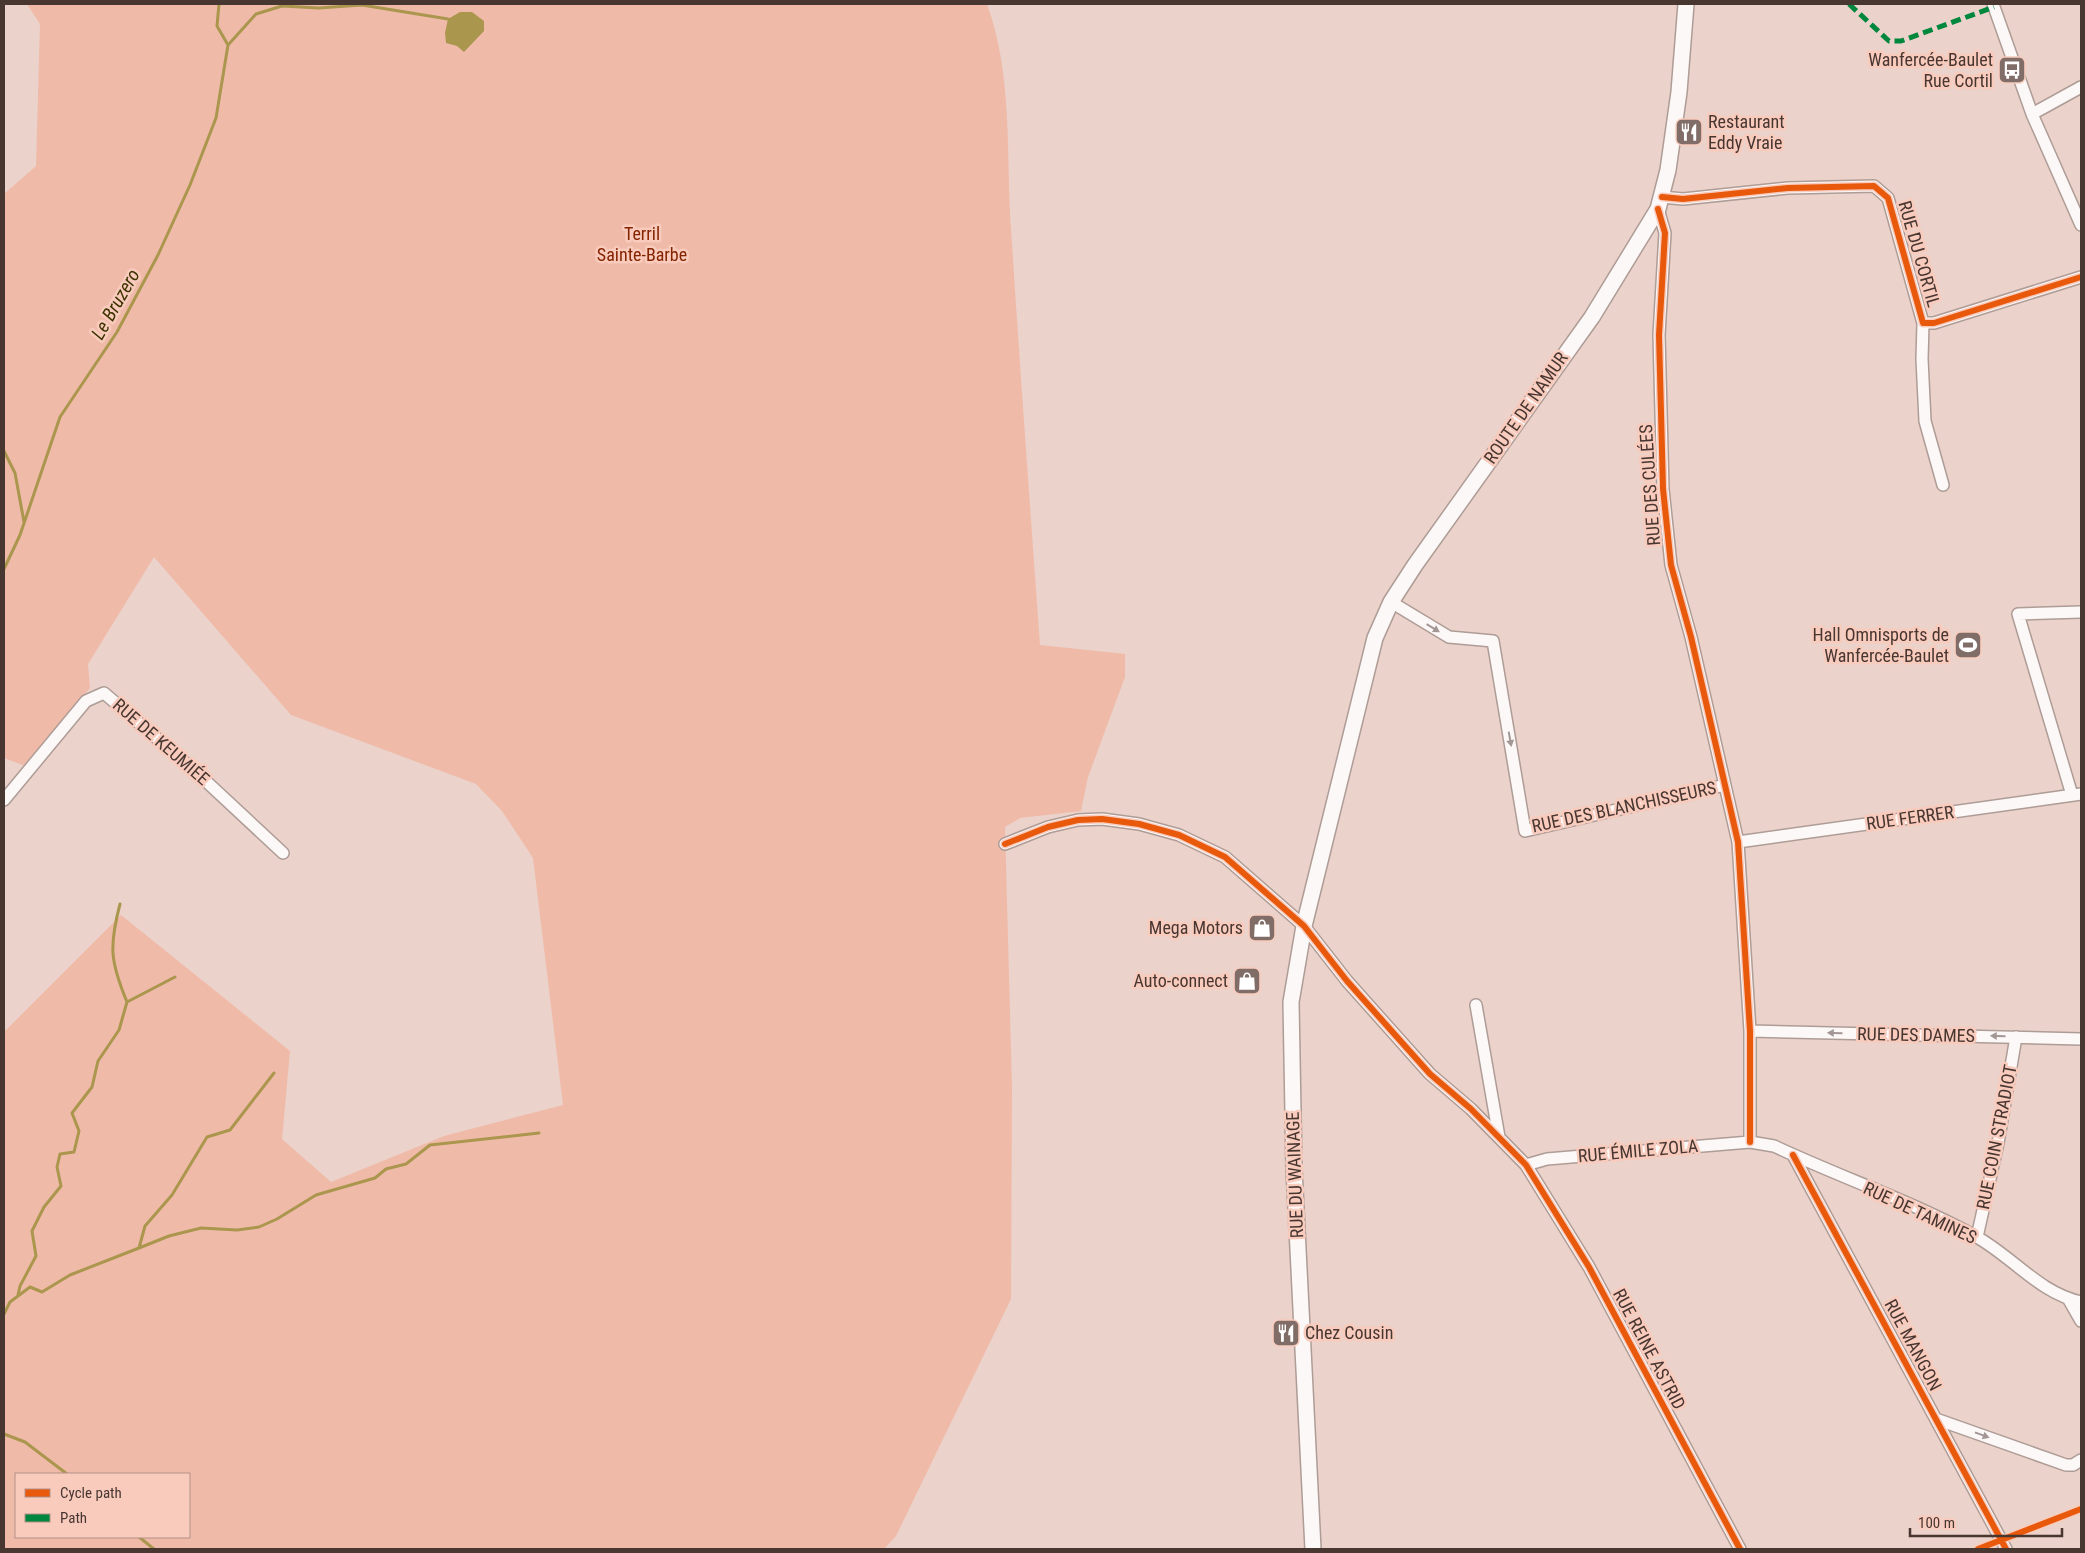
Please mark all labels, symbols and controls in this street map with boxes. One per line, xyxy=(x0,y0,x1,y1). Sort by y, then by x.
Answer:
place label: Wanfercée-Baulet Rue Cortil xyxy=(1868,49,1993,91)
bus stop icon: Wanfercée-Baulet Rue Cortil xyxy=(1997,55,2027,85)
place label: Restaurant Eddy Vraie xyxy=(1708,111,1785,153)
restaurant icon: Restaurant Eddy Vraie xyxy=(1674,117,1704,147)
street label: RUE DU CORTIL xyxy=(1894,198,1945,310)
park label: Terril Sainte-Barbe xyxy=(597,223,687,265)
water label: Le Bruzero xyxy=(86,265,145,344)
street label: ROUTE DE NAMUR xyxy=(1479,348,1572,467)
street label: RUE DES CULÉES xyxy=(1635,424,1664,546)
one-way arrow xyxy=(1426,623,1439,632)
place label: Hall Omnisports de Wanfercée-Baulet xyxy=(1813,624,1949,666)
sports icon: Hall Omnisports de Wanfercée-Baulet xyxy=(1953,630,1983,660)
street label: RUE DE KEUMIÉE xyxy=(109,694,214,789)
one-way arrow xyxy=(1506,731,1514,747)
street label: RUE DES BLANCHISSEURS xyxy=(1530,777,1718,836)
street label: RUE FERRER xyxy=(1865,801,1955,834)
shop icon: Mega Motors xyxy=(1247,913,1277,943)
place label: Mega Motors xyxy=(1149,917,1243,938)
shop icon: Auto-connect xyxy=(1232,966,1262,996)
place label: Auto-connect xyxy=(1134,970,1228,991)
street label: RUE DES DAMES xyxy=(1857,1023,1975,1046)
one-way arrow xyxy=(1827,1029,1843,1037)
one-way arrow xyxy=(1989,1032,2005,1040)
street label: RUE COIN STRADIOT xyxy=(1972,1063,2021,1211)
street label: RUE DU WAINAGE xyxy=(1282,1111,1307,1239)
street label: RUE ÉMILE ZOLA xyxy=(1577,1135,1700,1166)
street label: RUE DE TAMINES xyxy=(1860,1177,1980,1248)
street label: RUE REINE ASTRID xyxy=(1609,1285,1690,1413)
street label: RUE MANGON xyxy=(1881,1295,1946,1394)
restaurant icon: Chez Cousin xyxy=(1271,1318,1301,1348)
place label: Chez Cousin xyxy=(1305,1322,1393,1343)
one-way arrow xyxy=(1974,1432,1989,1439)
legend xyxy=(15,1473,190,1538)
text: Cycle path xyxy=(60,1484,122,1502)
scale bar xyxy=(1910,1506,2062,1538)
text: Path xyxy=(60,1509,87,1527)
text: 100 m xyxy=(1918,1514,1955,1532)

